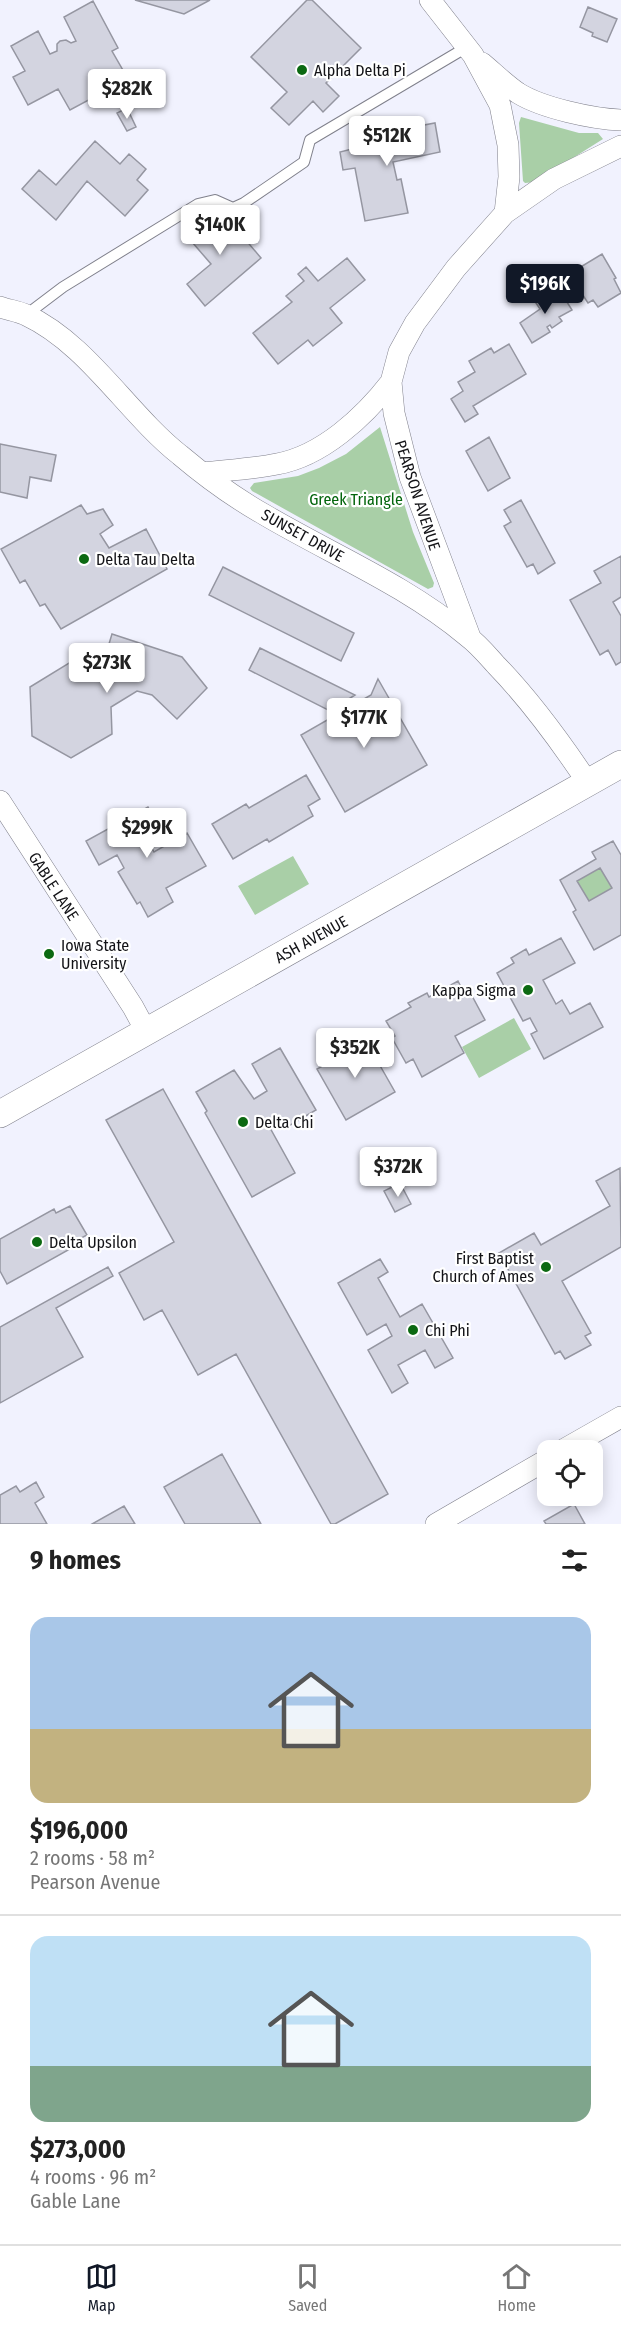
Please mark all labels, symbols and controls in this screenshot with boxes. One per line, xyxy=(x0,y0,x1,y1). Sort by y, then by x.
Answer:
place label: Alpha Delta Pi xyxy=(314,61,406,80)
marker: Alpha Delta Pi xyxy=(295,63,309,77)
pin: $282K xyxy=(85,69,169,120)
text: $282K xyxy=(102,76,152,100)
pin: $512K xyxy=(345,116,429,167)
text: $512K xyxy=(363,123,411,147)
pin: $140K xyxy=(178,205,262,256)
text: $140K xyxy=(195,212,245,236)
pin: $196K xyxy=(503,264,587,315)
text: $196K xyxy=(520,271,570,295)
street label: PEARSON AVENUE xyxy=(391,438,444,553)
park label: Greek Triangle xyxy=(309,490,403,509)
street label: SUNSET DRIVE xyxy=(258,505,347,566)
place label: Delta Tau Delta xyxy=(96,550,195,569)
marker: Delta Tau Delta xyxy=(77,552,91,566)
pin: $273K xyxy=(65,643,149,694)
text: $273K xyxy=(83,650,131,674)
pin: $177K xyxy=(322,698,406,749)
text: $177K xyxy=(341,705,387,729)
pin: $299K xyxy=(105,808,189,859)
text: $299K xyxy=(121,815,173,839)
street label: GABLE LANE xyxy=(25,849,83,924)
street label: ASH AVENUE xyxy=(272,912,351,967)
place label: Iowa State University xyxy=(61,936,129,973)
marker: Iowa State University xyxy=(42,947,56,961)
place label: Kappa Sigma xyxy=(432,981,516,1000)
marker: Kappa Sigma xyxy=(521,983,535,997)
pin: $352K xyxy=(313,1028,397,1079)
text: $352K xyxy=(330,1035,380,1059)
place label: Delta Chi xyxy=(255,1113,314,1132)
marker: Delta Chi xyxy=(236,1115,250,1129)
pin: $372K xyxy=(356,1147,440,1198)
text: $372K xyxy=(374,1154,422,1178)
place label: Delta Upsilon xyxy=(49,1233,137,1252)
marker: Delta Upsilon xyxy=(30,1235,44,1249)
place label: First Baptist Church of Ames xyxy=(433,1249,535,1286)
marker: First Baptist Church of Ames xyxy=(539,1260,553,1274)
place label: Chi Phi xyxy=(425,1321,470,1340)
marker: Chi Phi xyxy=(406,1323,420,1337)
map controls xyxy=(537,1440,603,1506)
button: locate xyxy=(537,1440,603,1506)
icon: filters xyxy=(558,1544,591,1577)
text: 9 homes xyxy=(30,1545,121,1576)
icon: home xyxy=(257,1656,365,1764)
text: $196,000 xyxy=(30,1815,128,1846)
text: 2 rooms · 58 m² xyxy=(30,1846,155,1870)
text: Pearson Avenue xyxy=(30,1870,160,1894)
icon: home xyxy=(257,1975,365,2083)
text: $273,000 xyxy=(30,2134,126,2165)
text: 4 rooms · 96 m² xyxy=(30,2165,156,2189)
text: Gable Lane xyxy=(30,2189,121,2213)
tab: Map xyxy=(85,2260,118,2315)
tab: Saved xyxy=(288,2260,327,2315)
tab: Home xyxy=(498,2260,536,2315)

